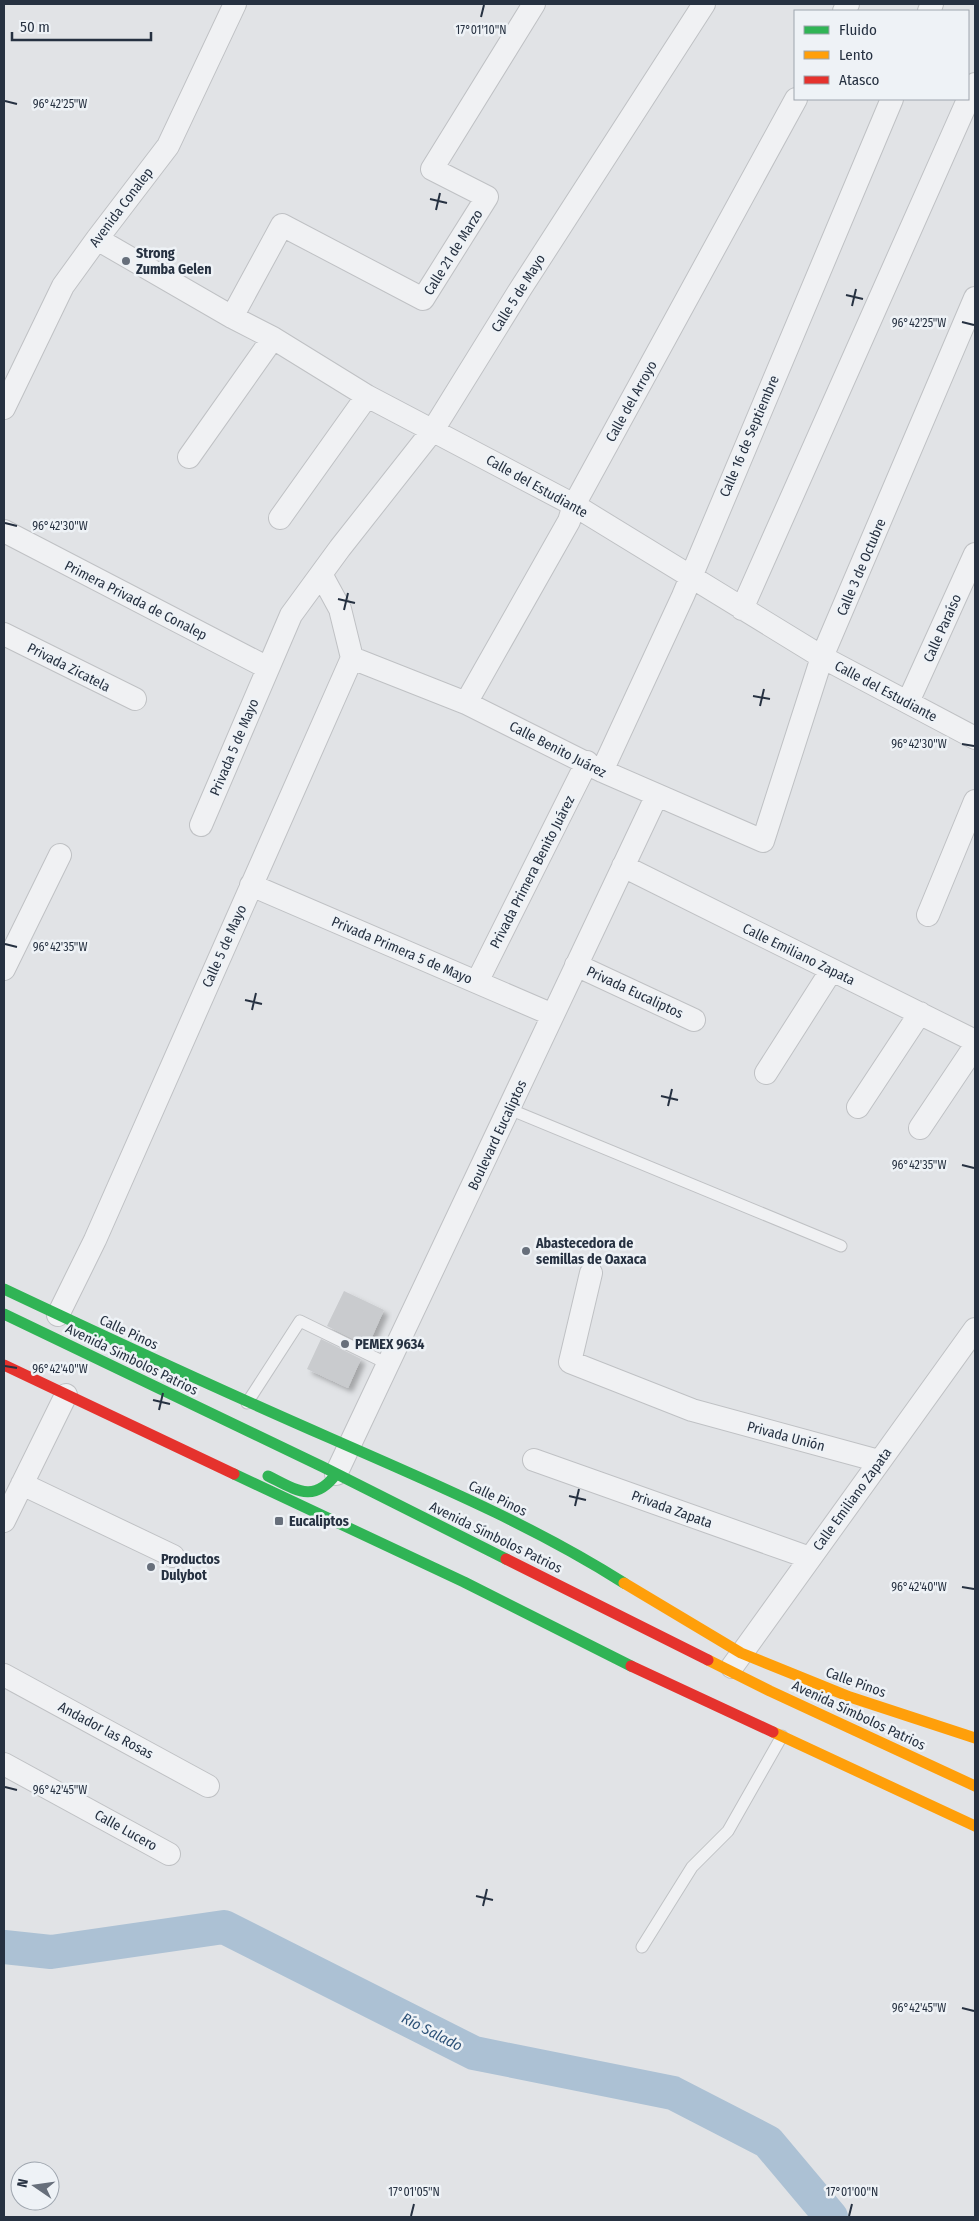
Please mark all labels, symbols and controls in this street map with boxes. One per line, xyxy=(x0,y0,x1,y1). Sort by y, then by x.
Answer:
scale bar xyxy=(12,10,151,42)
legend xyxy=(794,10,969,100)
text: 50 m xyxy=(20,18,50,36)
text: Fluido xyxy=(839,21,877,39)
text: 17°01'10"N xyxy=(456,23,506,37)
text: Lento xyxy=(839,46,873,64)
text: Atasco xyxy=(839,71,879,89)
text: 96°42'25"W xyxy=(33,97,87,111)
street label: Avenida Conalep xyxy=(86,164,157,250)
street label: Calle 21 de Marzo xyxy=(420,206,487,298)
place label: Strong Zumba Gelen xyxy=(136,245,212,278)
street label: Calle 5 de Mayo xyxy=(488,251,549,335)
marker: Strong Zumba Gelen xyxy=(120,255,132,267)
text: 96°42'25"W xyxy=(892,316,946,330)
street label: Calle del Arroyo xyxy=(602,358,661,445)
street label: Calle 16 de Septiembre xyxy=(716,373,783,500)
street label: Calle del Estudiante xyxy=(483,451,591,521)
street label: Calle 3 de Octubre xyxy=(833,516,890,618)
text: 96°42'30"W xyxy=(32,519,88,533)
street label: Primera Privada de Conalep xyxy=(62,557,210,644)
street label: Calle Paraíso xyxy=(920,591,965,665)
street label: Privada Zicatela xyxy=(25,639,113,696)
street label: Calle del Estudiante xyxy=(832,657,940,726)
street label: Privada 5 de Mayo xyxy=(206,696,263,798)
street label: Calle Benito Juárez xyxy=(506,718,610,781)
text: 96°42'30"W xyxy=(891,737,947,751)
street label: Privada Primera Benito Juárez xyxy=(486,793,579,951)
street label: Calle 5 de Mayo xyxy=(199,902,250,990)
street label: Privada Primera 5 de Mayo xyxy=(329,913,475,988)
street label: Calle Emiliano Zapata xyxy=(740,920,858,989)
text: 96°42'35"W xyxy=(33,940,87,954)
street label: Privada Eucaliptos xyxy=(584,963,686,1022)
street label: Boulevard Eucaliptos xyxy=(464,1077,530,1193)
text: 96°42'35"W xyxy=(892,1158,946,1172)
place label: Abastecedora de semillas de Oaxaca xyxy=(535,1235,647,1268)
marker: Abastecedora de semillas de Oaxaca xyxy=(520,1245,532,1257)
street label: Calle Pinos xyxy=(97,1311,161,1353)
street label: Avenida Símbolos Patrios xyxy=(63,1320,201,1399)
place label: PEMEX 9634 xyxy=(355,1336,425,1353)
marker: PEMEX 9634 xyxy=(339,1338,351,1350)
text: 96°42'40"W xyxy=(32,1362,88,1376)
street label: Privada Unión xyxy=(745,1418,827,1455)
street label: Calle Emiliano Zapata xyxy=(809,1444,895,1554)
street label: Calle Pinos xyxy=(466,1477,530,1520)
street label: Privada Zapata xyxy=(629,1487,715,1532)
street label: Avenida Símbolos Patrios xyxy=(427,1498,565,1577)
place label: Eucaliptos xyxy=(289,1513,349,1530)
marker: Eucaliptos xyxy=(273,1515,285,1527)
place label: Productos Dulybot xyxy=(161,1551,220,1584)
marker: Productos Dulybot xyxy=(145,1561,157,1573)
text: 96°42'40"W xyxy=(891,1580,947,1594)
street label: Calle Pinos xyxy=(823,1664,888,1701)
street label: Avenida Símbolos Patrios xyxy=(789,1677,928,1754)
street label: Andador las Rosas xyxy=(55,1698,156,1763)
text: 96°42'45"W xyxy=(33,1783,87,1797)
street label: Calle Lucero xyxy=(91,1806,160,1855)
text: 96°42'45"W xyxy=(892,2001,946,2015)
water label: Río Salado xyxy=(399,2009,466,2055)
north arrow xyxy=(10,2161,60,2211)
text: N xyxy=(14,2177,32,2189)
text: 17°01'05"N xyxy=(388,2185,440,2199)
text: 17°01'00"N xyxy=(826,2185,878,2199)

